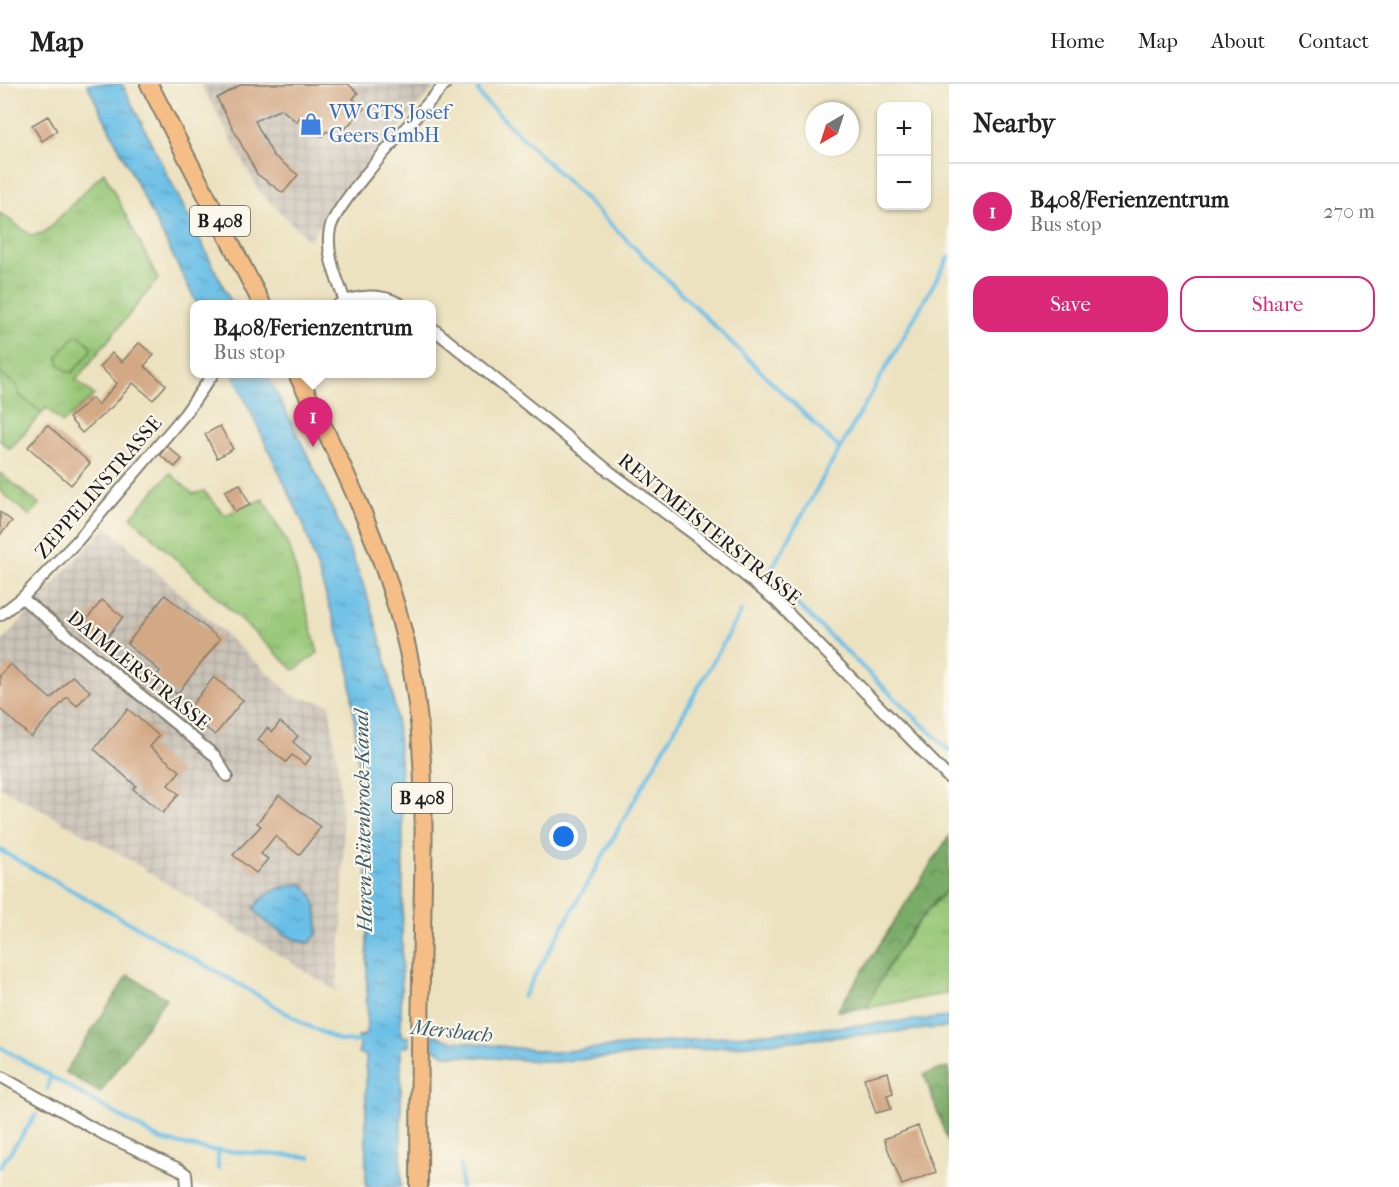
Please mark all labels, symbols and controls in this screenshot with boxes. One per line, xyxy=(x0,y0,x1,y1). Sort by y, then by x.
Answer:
text: Map xyxy=(30,25,84,58)
text: Home xyxy=(1050,29,1105,53)
text: Map xyxy=(1138,29,1178,53)
text: About xyxy=(1211,29,1265,53)
text: Contact xyxy=(1298,29,1369,53)
place label: VW GTS Josef Geers GmbH xyxy=(328,101,454,147)
north arrow xyxy=(805,102,859,156)
map controls xyxy=(877,102,931,210)
button: + xyxy=(877,102,931,156)
text: Nearby xyxy=(973,108,1055,139)
shop icon: VW GTS Josef Geers GmbH xyxy=(298,111,324,137)
button: − xyxy=(877,156,931,210)
text: B408/Ferienzentrum xyxy=(1030,187,1229,213)
text: 1 xyxy=(989,200,996,223)
text: 270 m xyxy=(1323,200,1375,223)
road number: B 408 xyxy=(190,206,250,236)
text: Bus stop xyxy=(1030,213,1102,236)
button: Save xyxy=(973,276,1168,332)
button: Share xyxy=(1180,276,1375,332)
popup xyxy=(190,300,436,378)
text: B408/Ferienzentrum xyxy=(213,315,413,341)
text: Bus stop xyxy=(213,341,285,364)
pin: 1 xyxy=(294,398,332,447)
street label: ZEPPELINSTRASSE xyxy=(30,411,166,563)
street label: RENTMEISTERSTRASSE xyxy=(614,449,806,610)
street label: DAIMLERSTRASSE xyxy=(63,606,215,735)
water label: Haren-Rütenbrock-Kanal xyxy=(349,707,377,933)
road number: B 408 xyxy=(392,783,452,813)
your location xyxy=(549,822,578,851)
water label: Mersbach xyxy=(408,1015,494,1047)

